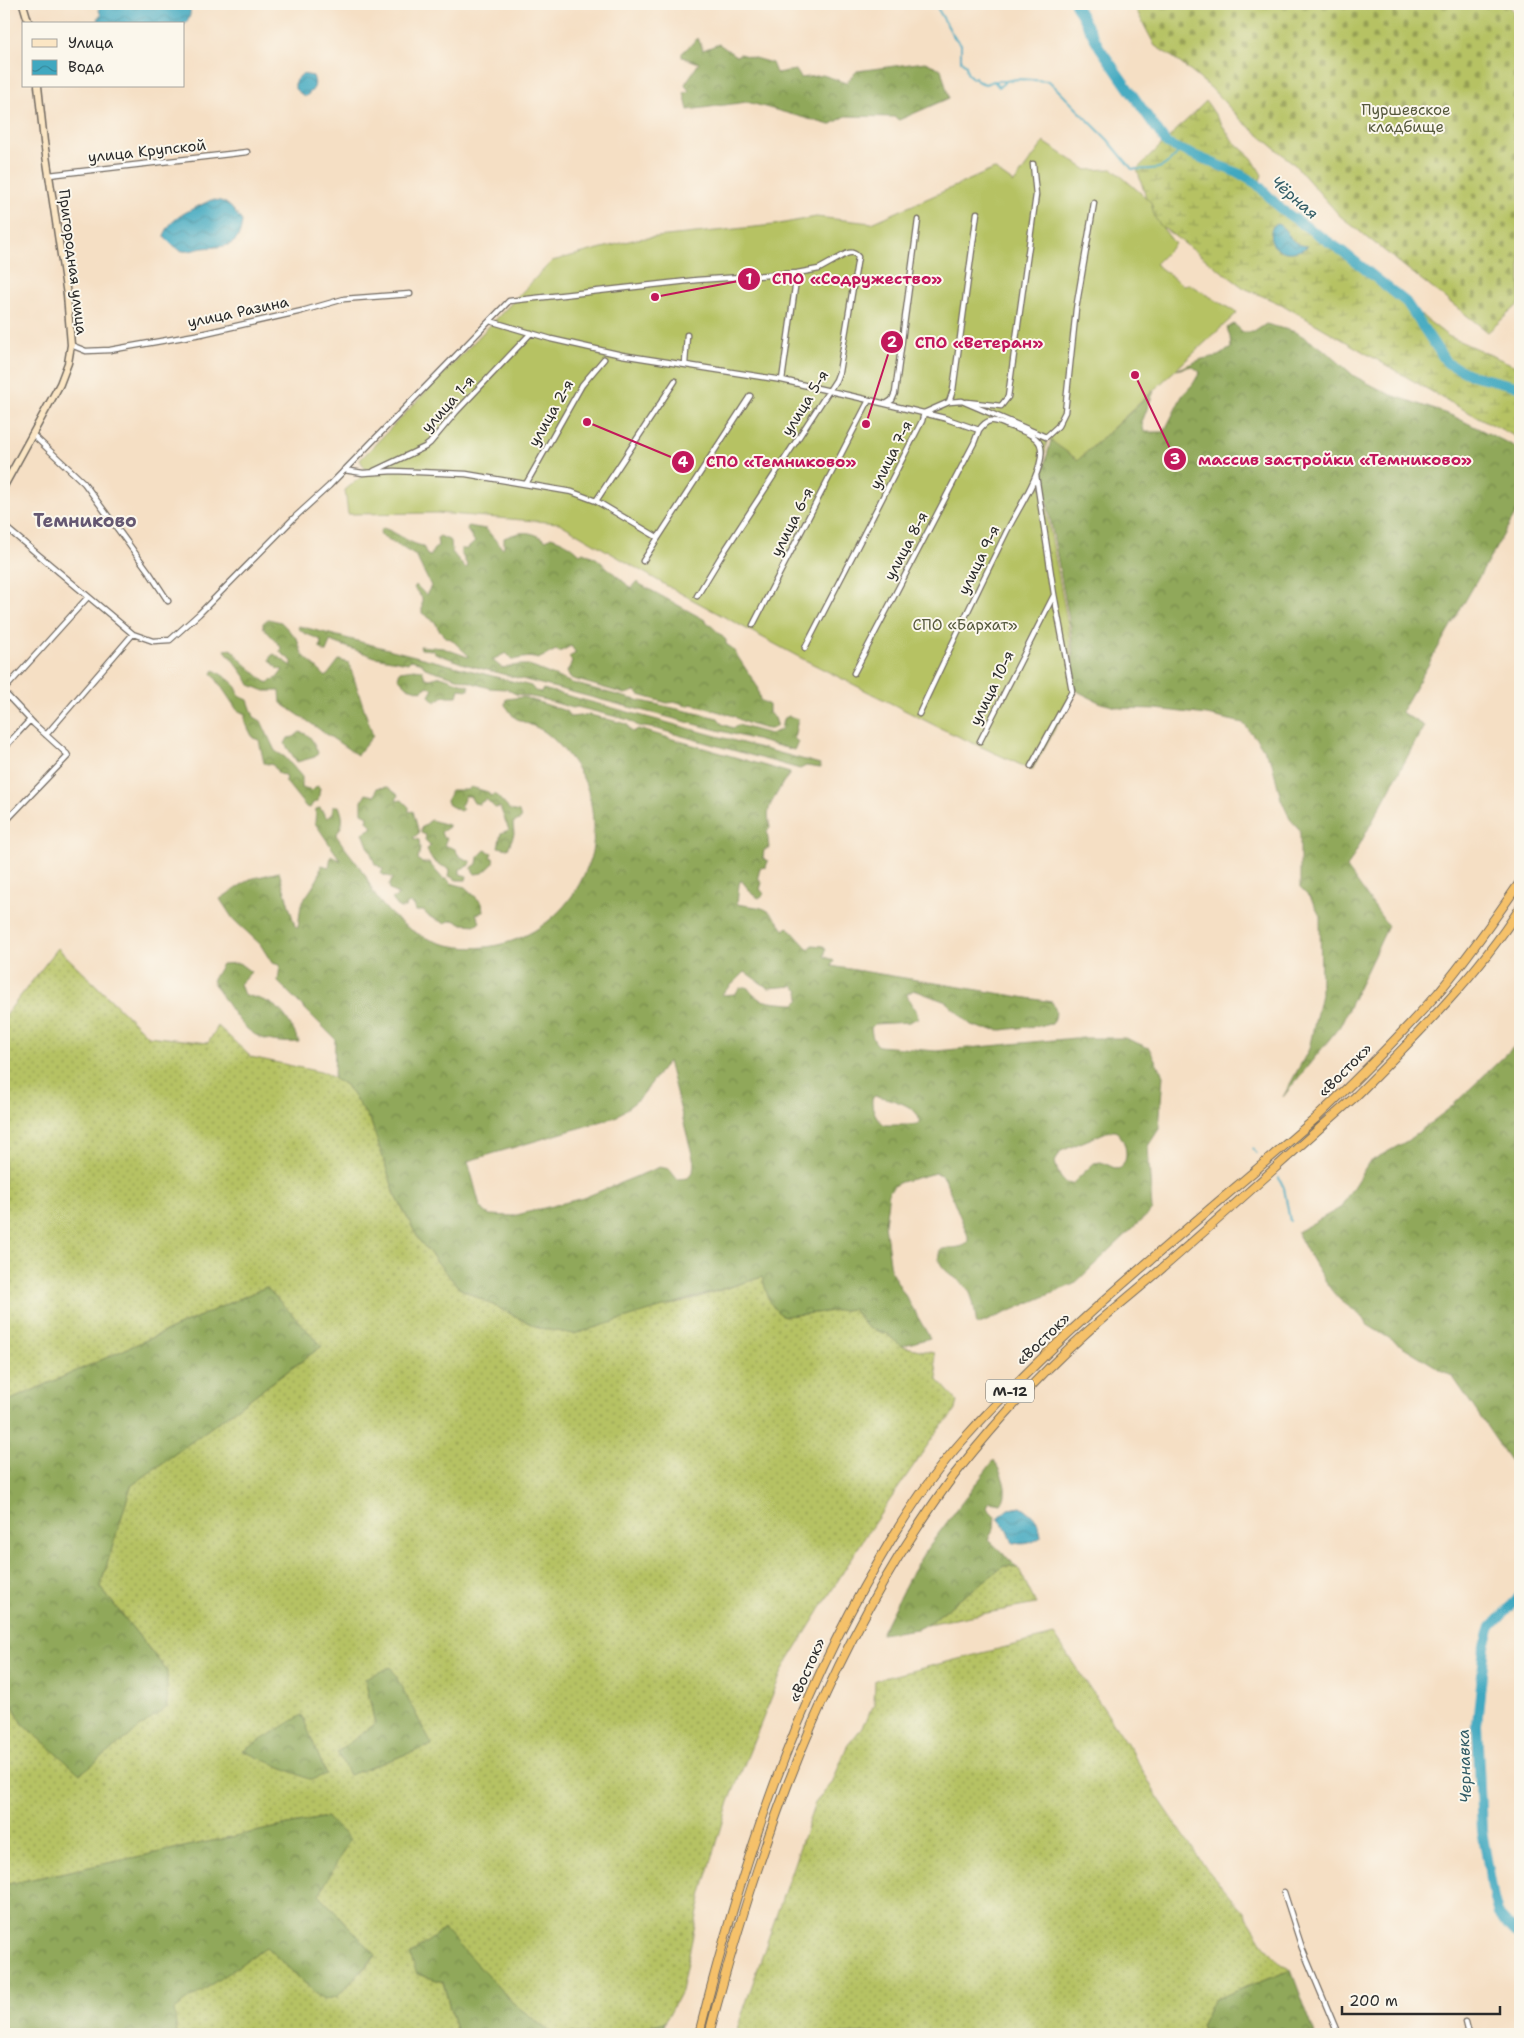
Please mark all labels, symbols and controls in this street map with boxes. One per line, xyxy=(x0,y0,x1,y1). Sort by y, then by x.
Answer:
legend xyxy=(22,22,185,88)
text: Улица xyxy=(68,33,114,53)
text: Вода xyxy=(68,57,105,77)
park label: Пуршевское кладбище xyxy=(1361,100,1451,137)
street label: улица Крупской xyxy=(87,135,207,167)
water label: Чёрная xyxy=(1267,171,1323,224)
street label: Пригородная улица xyxy=(54,188,92,337)
callout: СПО «Содружество» xyxy=(737,263,952,294)
text: СПО «Содружество» xyxy=(772,268,942,289)
text: 1 xyxy=(746,269,753,289)
street label: улица Разина xyxy=(186,291,291,332)
callout: СПО «Ветеран» xyxy=(880,327,1053,358)
text: 2 xyxy=(887,332,898,352)
text: СПО «Ветеран» xyxy=(915,332,1043,353)
street label: улица 5-я xyxy=(777,366,833,440)
street label: улица 1-я xyxy=(417,371,479,437)
street label: улица 2-я xyxy=(524,376,578,450)
street label: улица 7-я xyxy=(865,417,917,493)
callout: массив застройки «Темниково» xyxy=(1163,444,1482,475)
callout: СПО «Темниково» xyxy=(671,446,866,477)
text: 3 xyxy=(1170,449,1180,469)
text: массив застройки «Темниково» xyxy=(1198,449,1472,470)
text: СПО «Темниково» xyxy=(706,451,856,472)
text: 4 xyxy=(678,452,689,472)
street label: улица 6-я xyxy=(766,484,818,560)
street label: улица 8-я xyxy=(880,508,932,584)
district label: Темниково xyxy=(33,509,137,533)
street label: улица 9-я xyxy=(954,522,1004,598)
park label: СПО «Бархат» xyxy=(912,615,1018,635)
street label: улица 10-я xyxy=(965,647,1019,729)
street label: «Восток» xyxy=(1314,1039,1376,1101)
street label: «Восток» xyxy=(1011,1308,1075,1370)
road number: М-12 xyxy=(986,1380,1034,1402)
street label: «Восток» xyxy=(784,1635,830,1705)
water label: Чернавка xyxy=(1453,1728,1476,1803)
scale bar xyxy=(1342,1983,1499,2015)
text: 200 m xyxy=(1349,1991,1398,2011)

